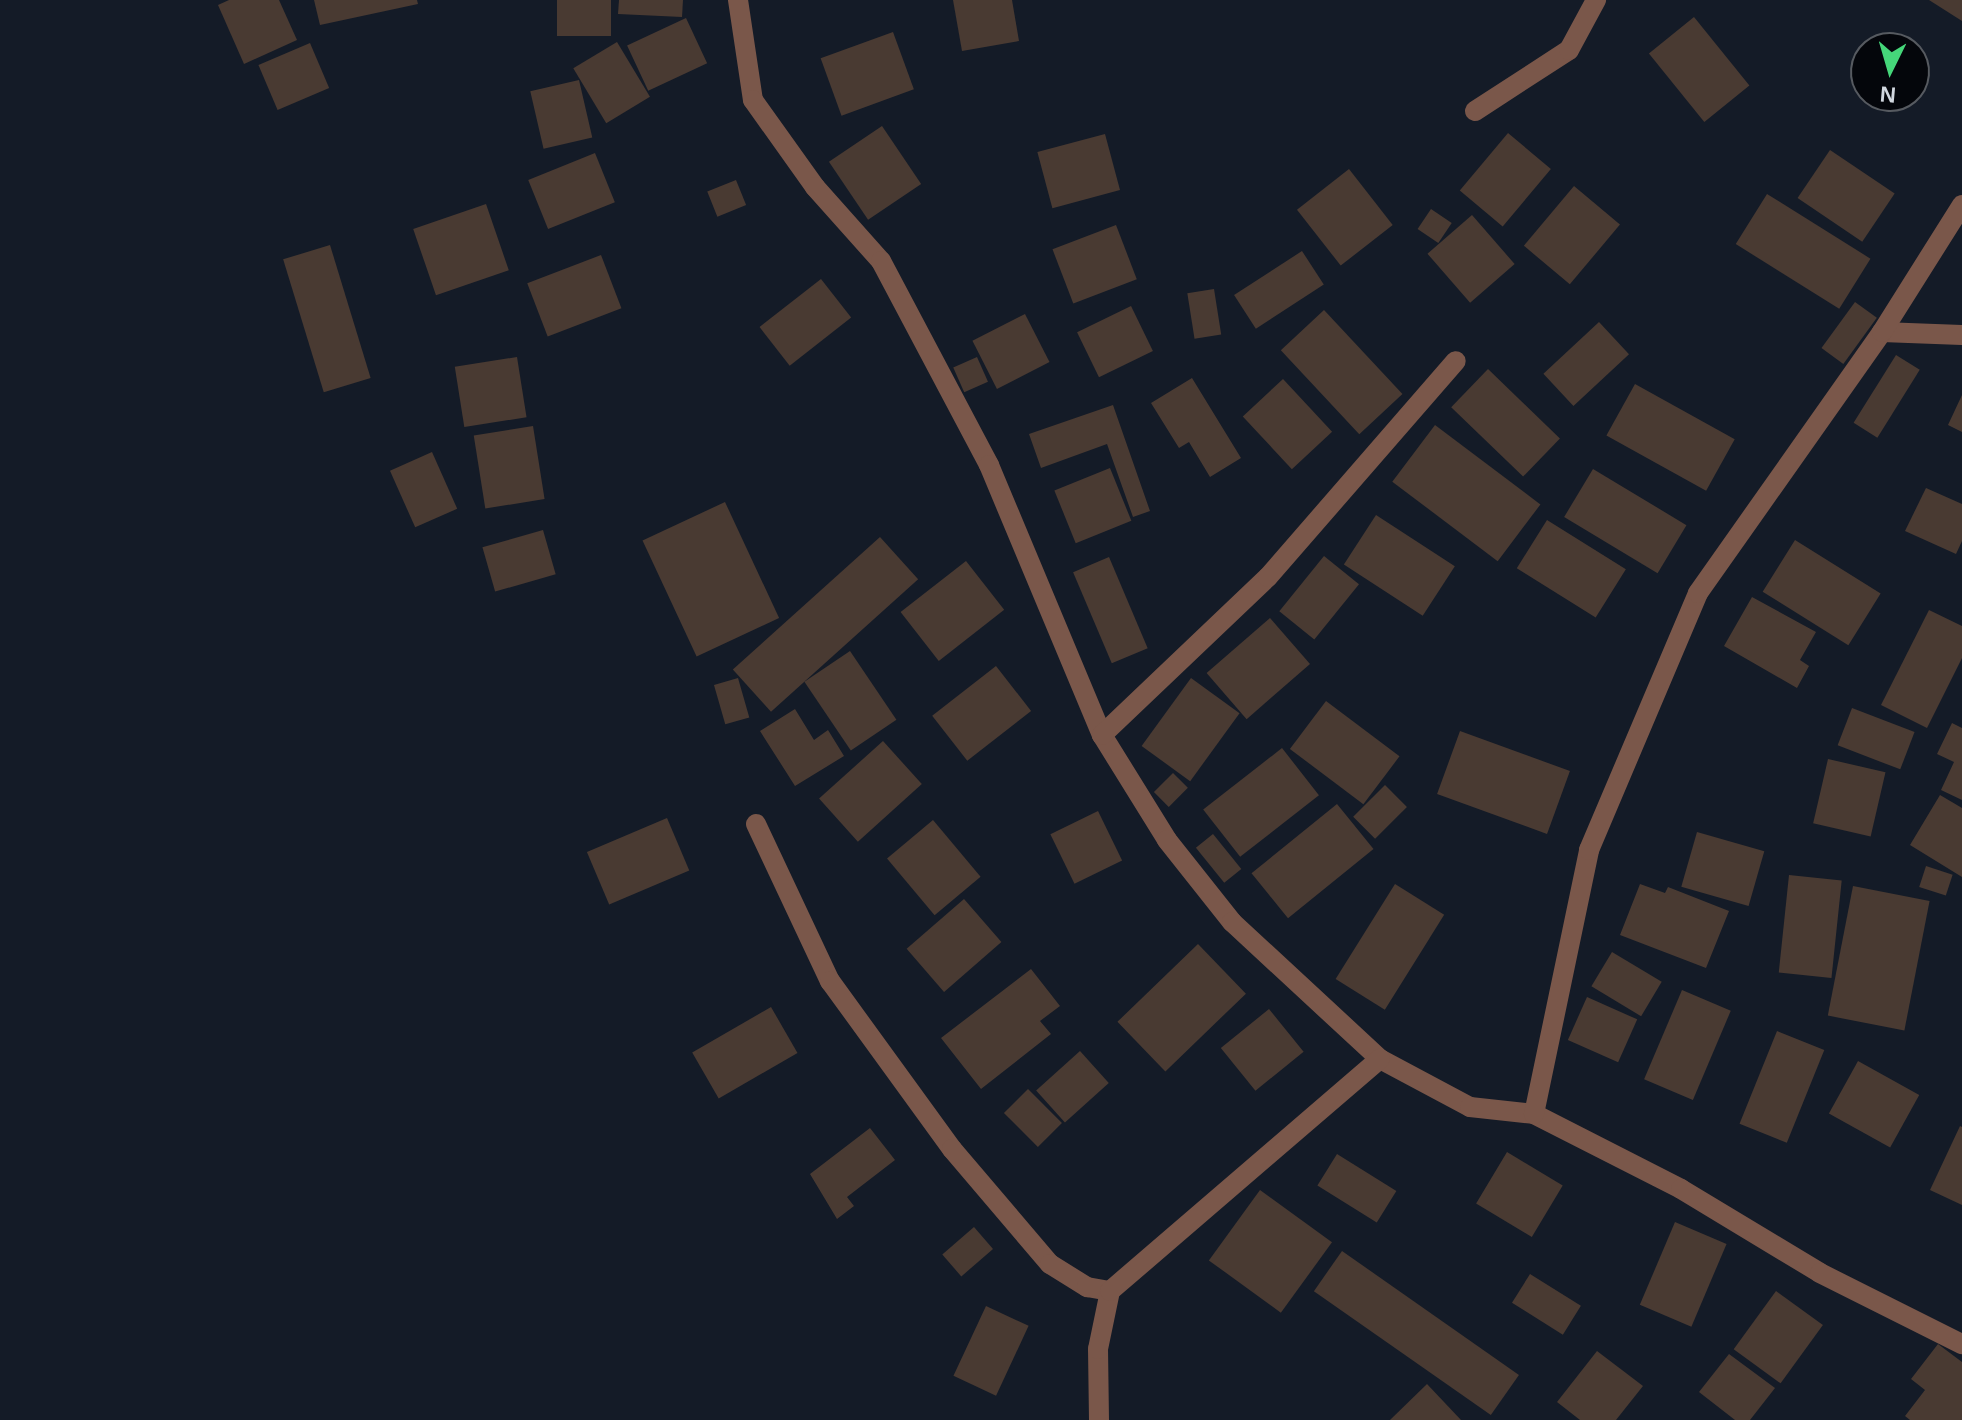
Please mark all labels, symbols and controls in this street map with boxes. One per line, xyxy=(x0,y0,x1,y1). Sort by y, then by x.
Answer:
north arrow xyxy=(1850,32,1930,112)
text: N xyxy=(1879,81,1897,108)

